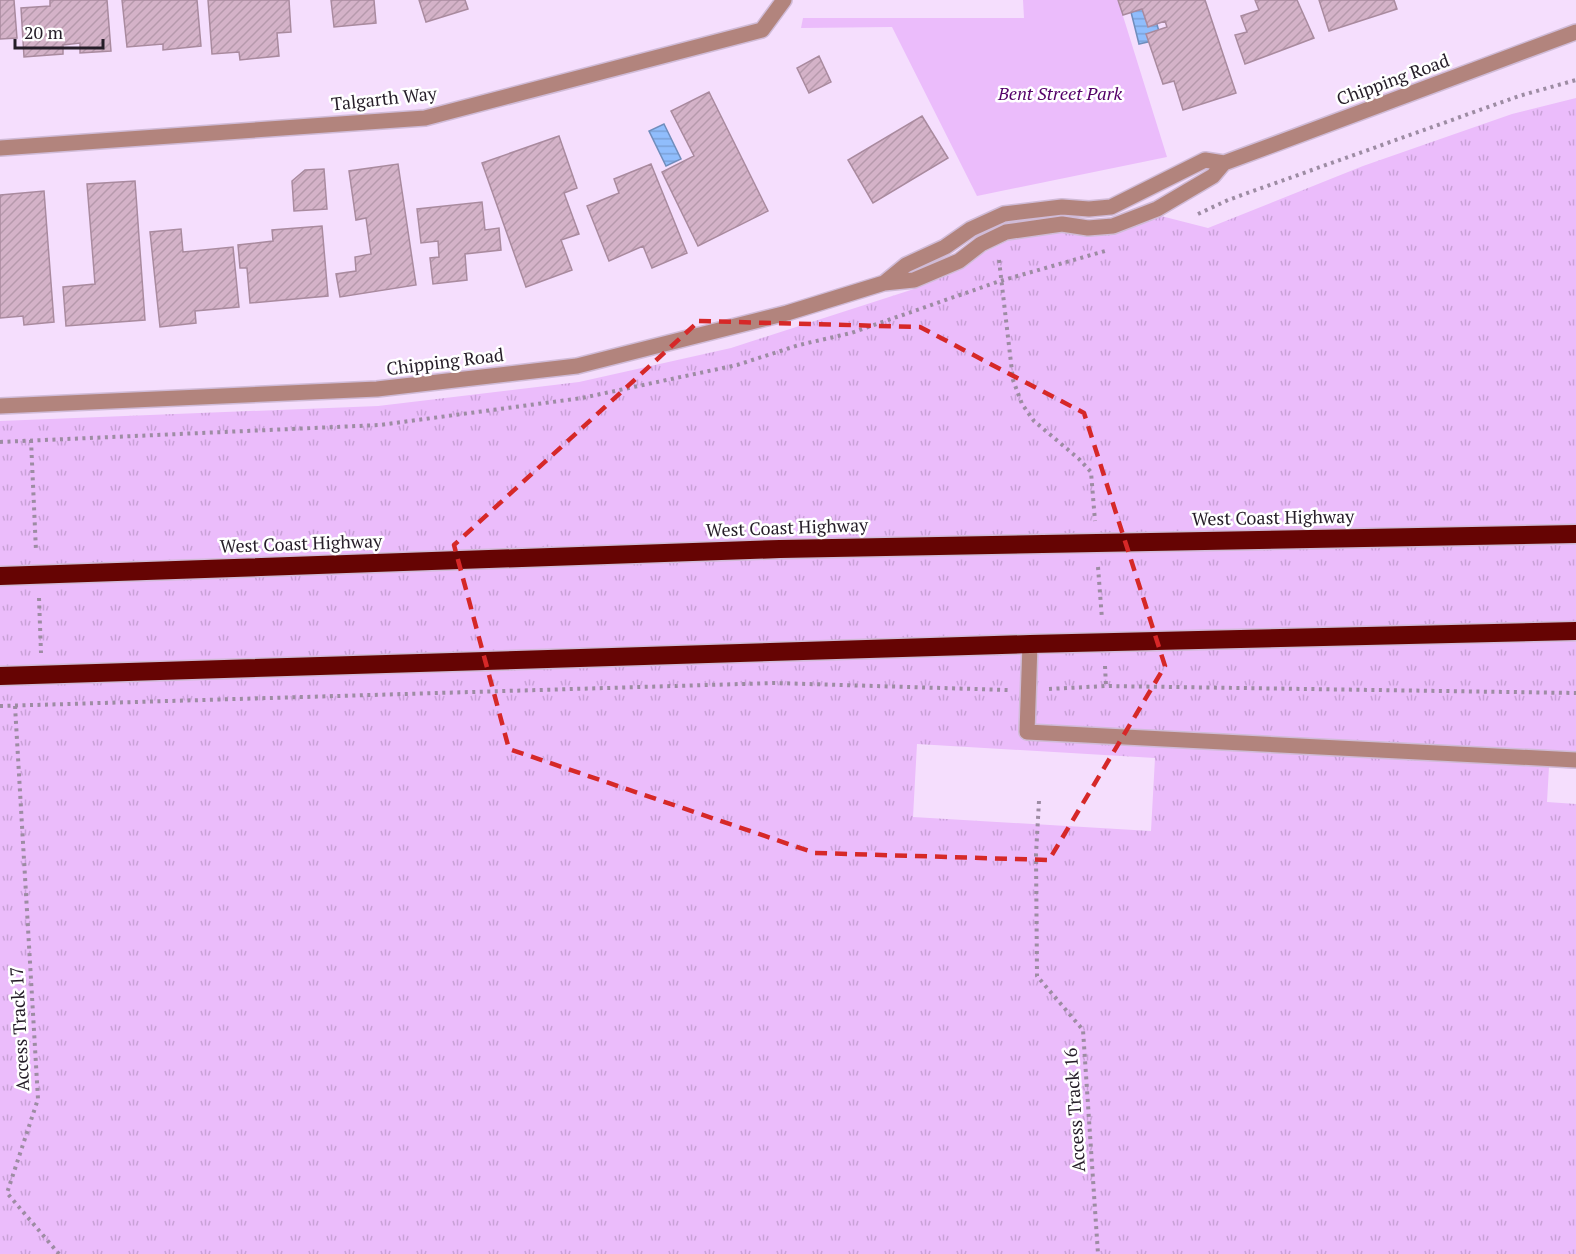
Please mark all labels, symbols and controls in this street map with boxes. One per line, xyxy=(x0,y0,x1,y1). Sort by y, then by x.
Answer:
scale bar xyxy=(15,12,104,50)
text: 20 m xyxy=(24,20,64,44)
street label: Chipping Road xyxy=(1333,48,1452,111)
street label: Talgarth Way xyxy=(330,80,439,115)
park label: Bent Street Park xyxy=(997,81,1122,105)
street label: Chipping Road xyxy=(385,342,505,380)
street label: West Coast Highway xyxy=(1192,504,1355,530)
street label: West Coast Highway xyxy=(705,512,869,542)
street label: West Coast Highway xyxy=(219,528,383,558)
street label: Access Track 17 xyxy=(4,966,34,1092)
street label: Access Track 16 xyxy=(1058,1047,1090,1173)

